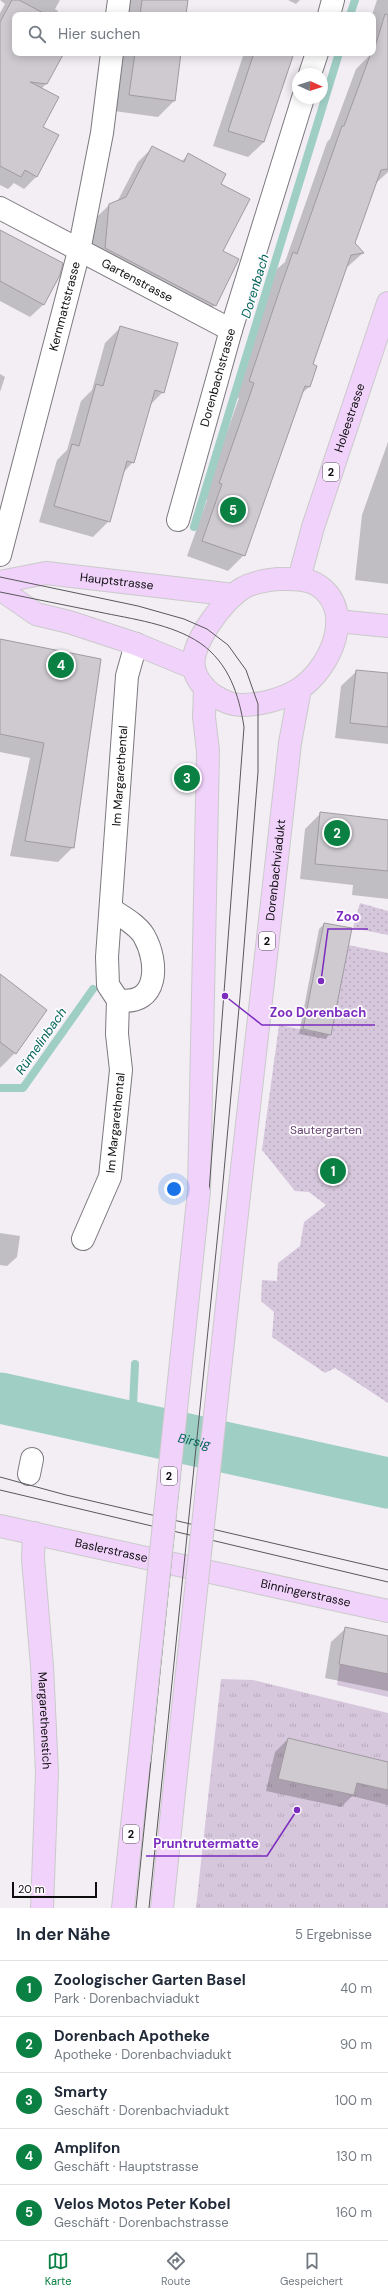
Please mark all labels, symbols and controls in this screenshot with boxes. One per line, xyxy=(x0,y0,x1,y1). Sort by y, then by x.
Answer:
search box xyxy=(12,12,376,56)
icon: search xyxy=(26,23,48,45)
text: Hier suchen xyxy=(58,24,140,44)
north arrow xyxy=(292,68,328,104)
water label: Dorenbach xyxy=(237,252,273,320)
street label: Gartenstrasse xyxy=(99,255,176,306)
street label: Kernmattstrasse xyxy=(45,260,84,353)
street label: Dorenbachstrasse xyxy=(196,326,239,428)
street label: Holeestrasse xyxy=(331,381,369,454)
road number: 2 xyxy=(323,463,339,481)
pin: 5 xyxy=(220,495,246,525)
street label: Hauptstrasse xyxy=(79,569,154,594)
pin: 4 xyxy=(48,650,74,680)
street label: Im Margarethental xyxy=(108,725,131,827)
pin: 3 xyxy=(174,763,200,793)
street label: Dorenbachviadukt xyxy=(262,818,289,922)
pin: 2 xyxy=(324,818,350,848)
callout: Zoo xyxy=(328,904,368,929)
text: Zoo xyxy=(336,908,360,925)
road number: 2 xyxy=(259,932,275,950)
callout: Zoo Dorenbach xyxy=(262,1000,375,1025)
water label: Rümelinbach xyxy=(12,1004,70,1078)
text: Zoo Dorenbach xyxy=(270,1004,366,1021)
street label: Im Margarethental xyxy=(102,1072,129,1174)
park label: Sautergarten xyxy=(290,1122,362,1138)
pin: 1 xyxy=(320,1156,346,1186)
your location xyxy=(164,1179,184,1199)
water label: Birsig xyxy=(177,1429,213,1453)
road number: 2 xyxy=(161,1467,177,1485)
street label: Baslerstrasse xyxy=(73,1535,149,1566)
street label: Binningerstrasse xyxy=(259,1575,352,1611)
street label: Margarethenstich xyxy=(34,1671,55,1770)
road number: 2 xyxy=(123,1825,139,1843)
callout: Pruntrutermatte xyxy=(146,1831,267,1856)
text: Pruntrutermatte xyxy=(153,1835,259,1852)
scale bar xyxy=(12,1880,97,1899)
text: 20 m xyxy=(18,1882,44,1896)
text: In der Nähe xyxy=(16,1923,111,1945)
text: 5 Ergebnisse xyxy=(295,1926,372,1943)
text: Zoologischer Garten Basel xyxy=(54,1970,246,1990)
text: 1 xyxy=(27,1980,31,1997)
text: 40 m xyxy=(340,1980,372,1997)
text: Park · Dorenbachviadukt xyxy=(54,1990,200,2007)
text: Dorenbach Apotheke xyxy=(54,2026,210,2046)
text: 2 xyxy=(25,2036,33,2053)
text: 90 m xyxy=(340,2036,372,2053)
text: Apotheke · Dorenbachviadukt xyxy=(54,2046,231,2063)
text: Smarty xyxy=(54,2082,108,2102)
text: 3 xyxy=(25,2092,33,2109)
text: 100 m xyxy=(335,2092,372,2109)
text: Geschäft · Dorenbachviadukt xyxy=(54,2102,229,2119)
text: Amplifon xyxy=(54,2138,120,2158)
text: 4 xyxy=(25,2148,33,2165)
text: 130 m xyxy=(336,2148,372,2165)
text: Geschäft · Hauptstrasse xyxy=(54,2158,199,2175)
text: Velos Motos Peter Kobel xyxy=(54,2194,230,2214)
text: 5 xyxy=(25,2204,33,2221)
text: 160 m xyxy=(336,2204,372,2221)
text: Geschäft · Dorenbachstrasse xyxy=(54,2214,229,2231)
tab: Karte xyxy=(45,2250,71,2288)
tab: Route xyxy=(161,2250,190,2288)
tab: Gespeichert xyxy=(280,2250,343,2288)

